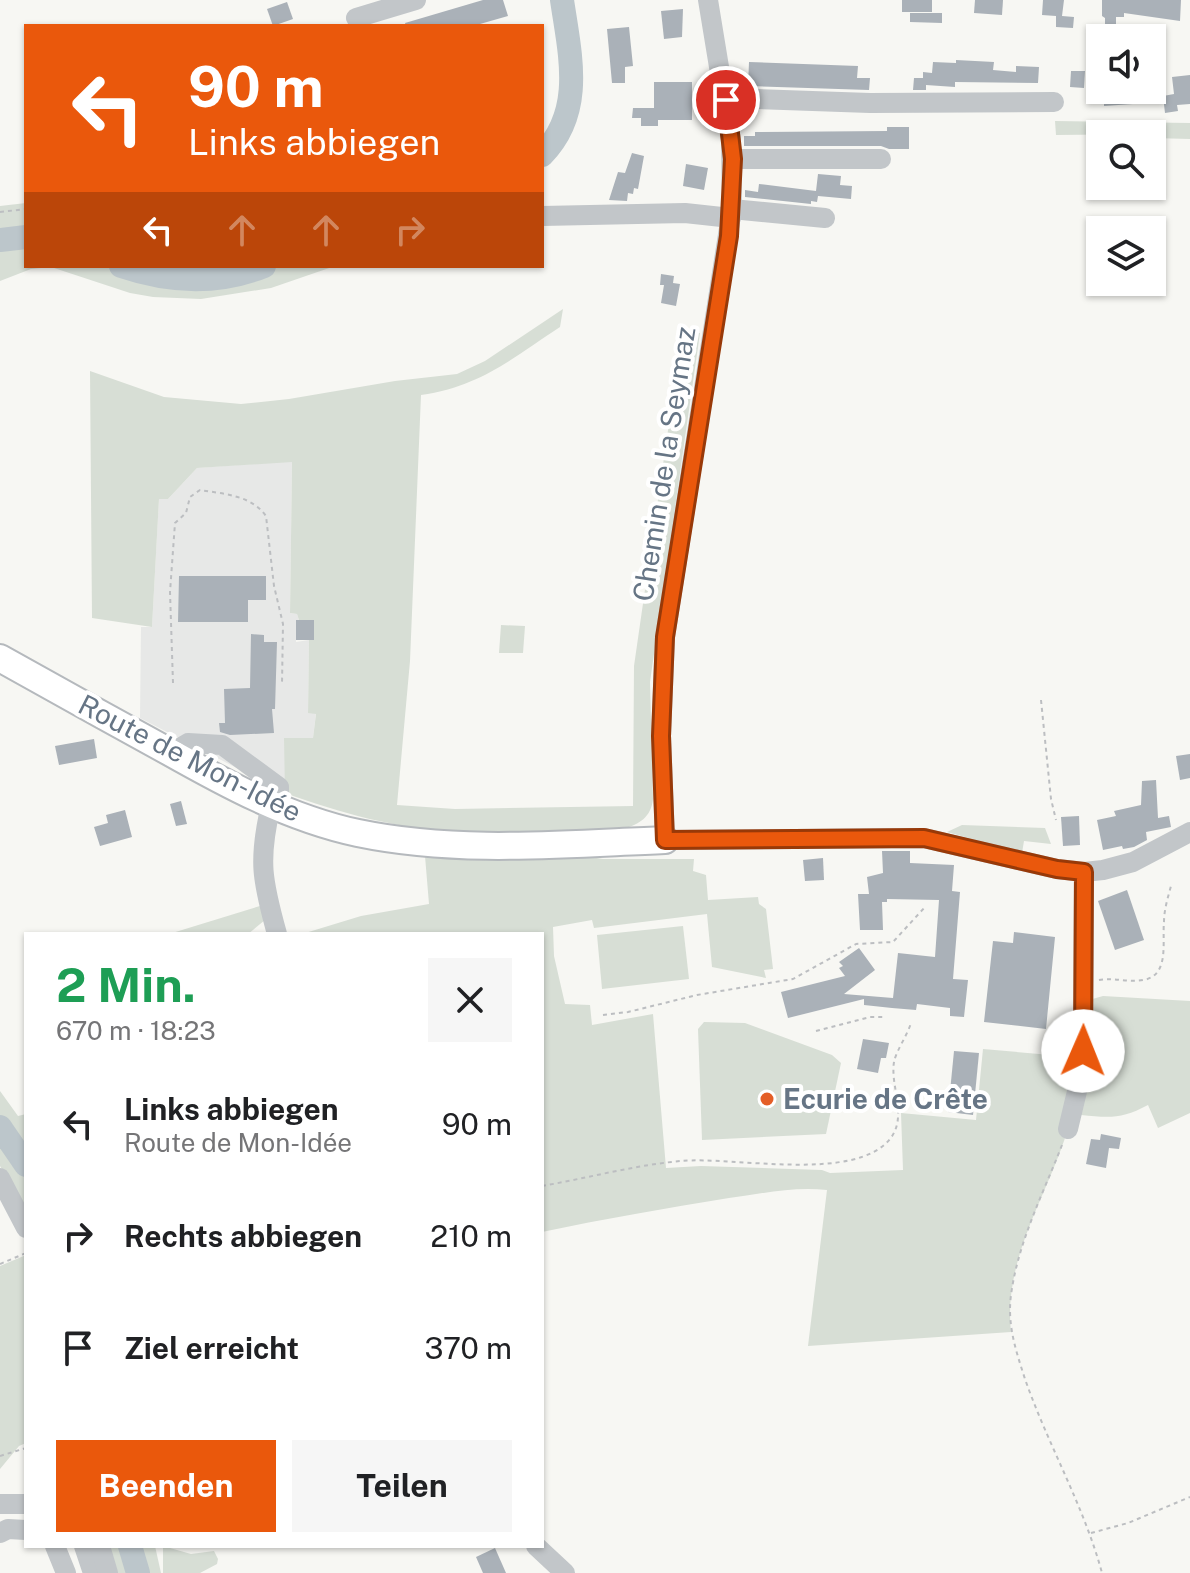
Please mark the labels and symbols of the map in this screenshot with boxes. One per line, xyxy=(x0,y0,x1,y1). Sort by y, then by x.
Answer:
pin xyxy=(692,66,760,134)
street label: Chemin de la Seymaz xyxy=(626,324,702,604)
street label: Route de Mon-Idée xyxy=(73,687,307,828)
position arrow xyxy=(1041,1009,1125,1093)
place label: Ecurie de Crête xyxy=(783,1082,988,1115)
marker: Ecurie de Crête xyxy=(758,1090,776,1108)

